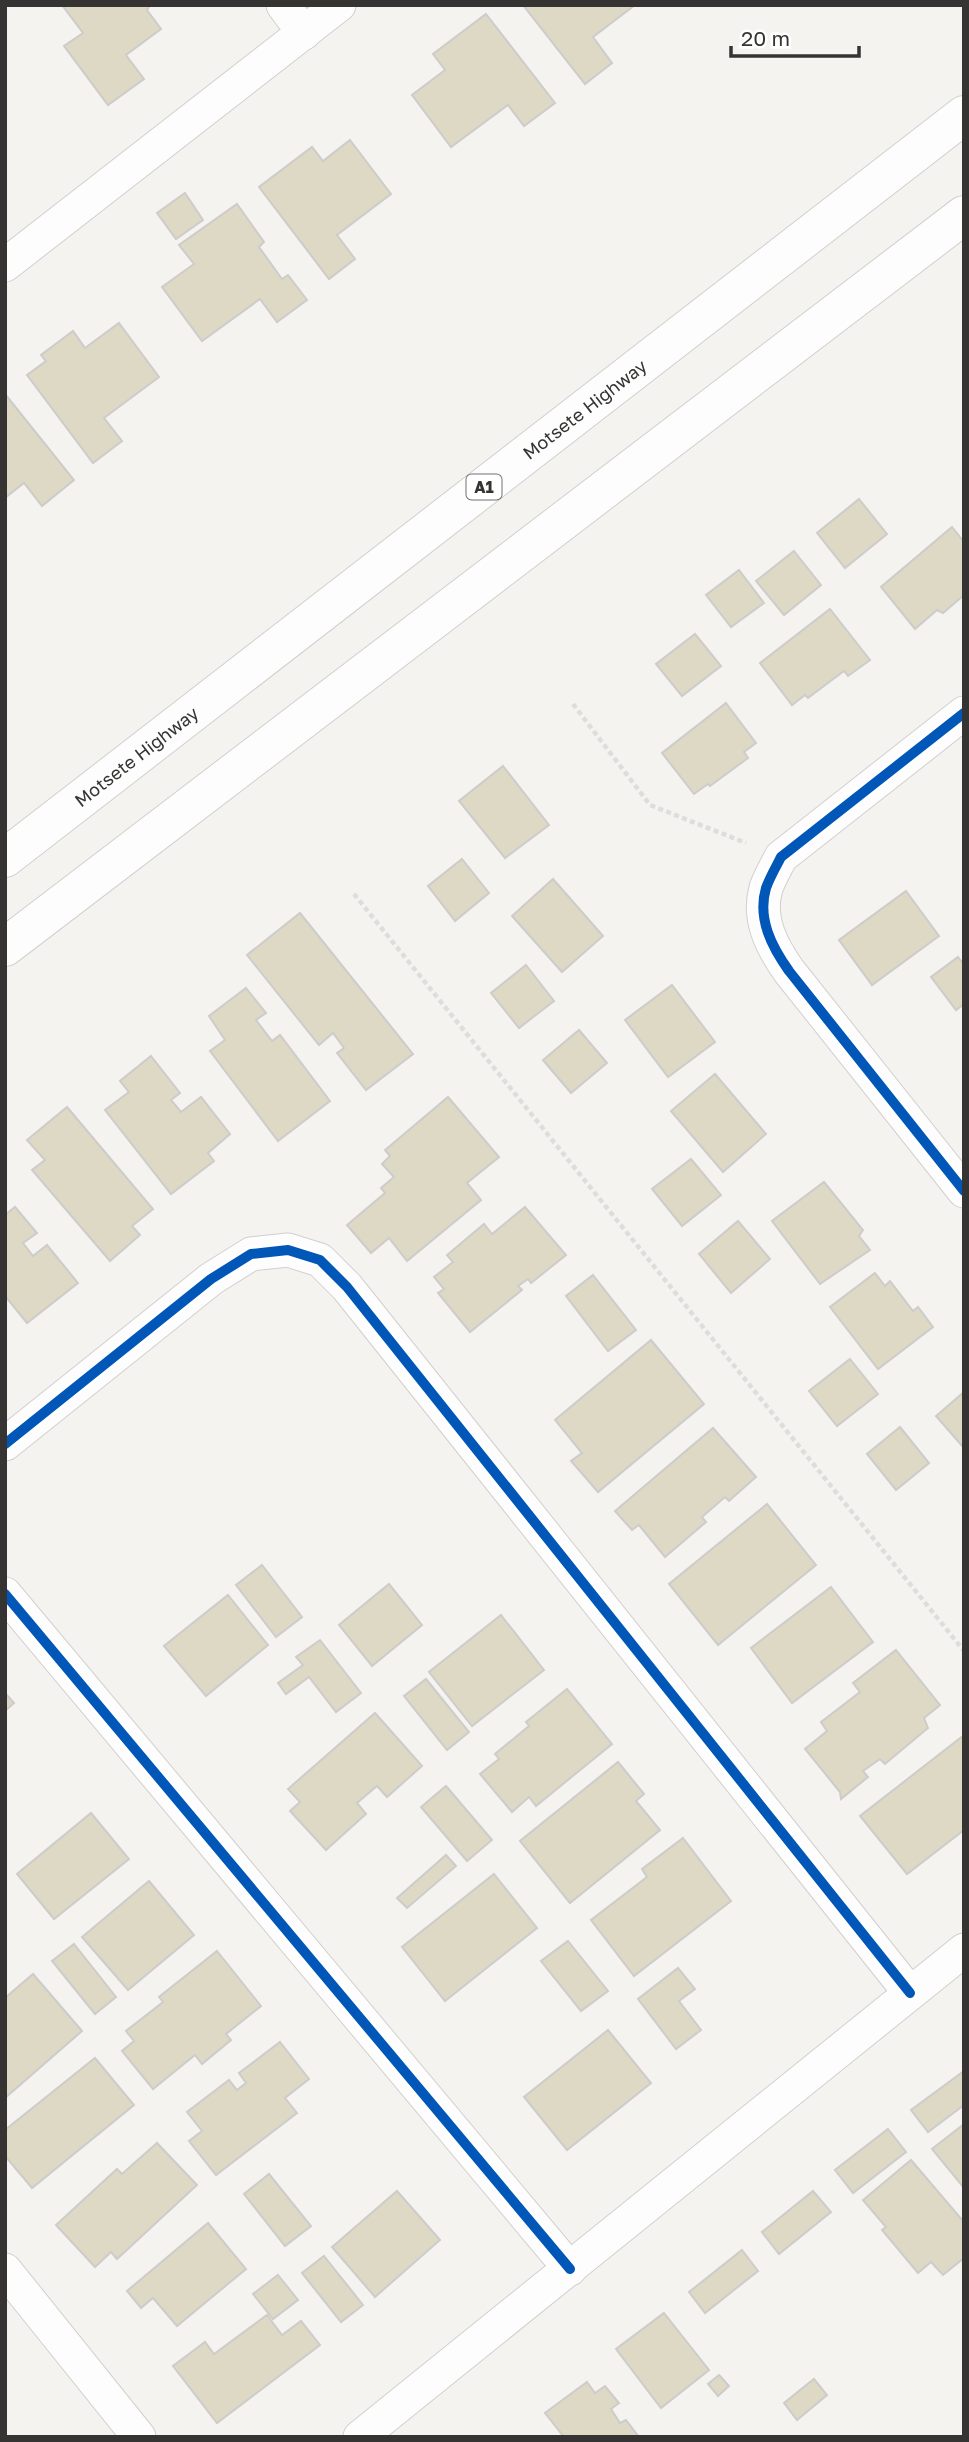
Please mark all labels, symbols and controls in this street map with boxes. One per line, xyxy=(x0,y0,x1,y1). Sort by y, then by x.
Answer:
scale bar xyxy=(731,14,859,58)
text: 20 m xyxy=(741,25,790,51)
street label: Motsete Highway xyxy=(518,354,651,464)
road number: A1 xyxy=(466,474,502,500)
street label: Motsete Highway xyxy=(70,702,202,811)

